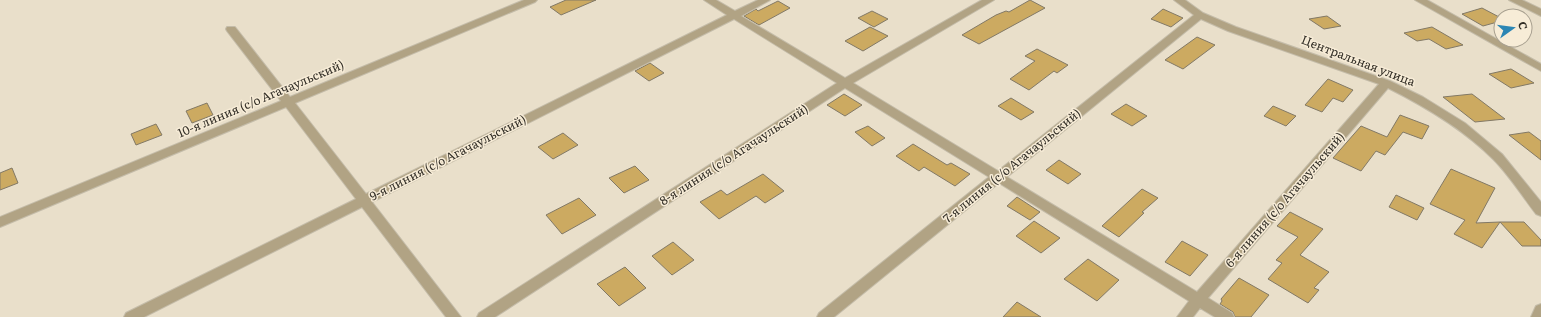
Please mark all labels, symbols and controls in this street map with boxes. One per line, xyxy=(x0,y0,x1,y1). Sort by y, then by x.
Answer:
north arrow xyxy=(1493,8,1533,48)
text: С xyxy=(1515,20,1532,31)
street label: Центральная улица xyxy=(1299,30,1418,90)
street label: 10-я линия (с/о Агачаульский) xyxy=(175,55,347,141)
street label: 8-я линия (с/о Агачаульский) xyxy=(656,99,811,209)
street label: 7-я линия (с/о Агачаульский) xyxy=(939,104,1084,227)
street label: 9-я линия (с/о Агачаульский) xyxy=(366,110,529,205)
street label: 6-я линия (с/о Агачаульский) xyxy=(1220,128,1348,271)

